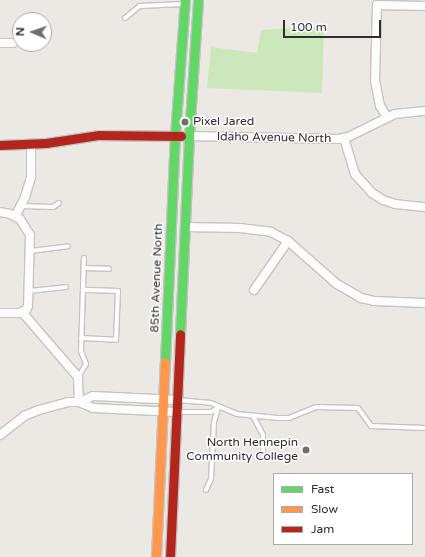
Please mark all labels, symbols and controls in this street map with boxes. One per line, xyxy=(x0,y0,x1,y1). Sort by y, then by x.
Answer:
north arrow xyxy=(12,12,52,52)
scale bar xyxy=(285,12,383,38)
text: 100 m xyxy=(290,20,327,34)
text: N xyxy=(14,27,27,36)
place label: Pixel Jared xyxy=(193,115,254,129)
marker: Pixel Jared xyxy=(180,117,190,127)
street label: Idaho Avenue North xyxy=(217,130,331,146)
street label: 85th Avenue North xyxy=(148,223,166,333)
place label: North Hennepin Community College xyxy=(186,436,298,464)
marker: North Hennepin Community College xyxy=(301,445,311,455)
legend xyxy=(273,473,413,545)
text: Fast xyxy=(311,482,334,496)
text: Slow xyxy=(311,502,338,516)
text: Jam xyxy=(311,522,334,536)

